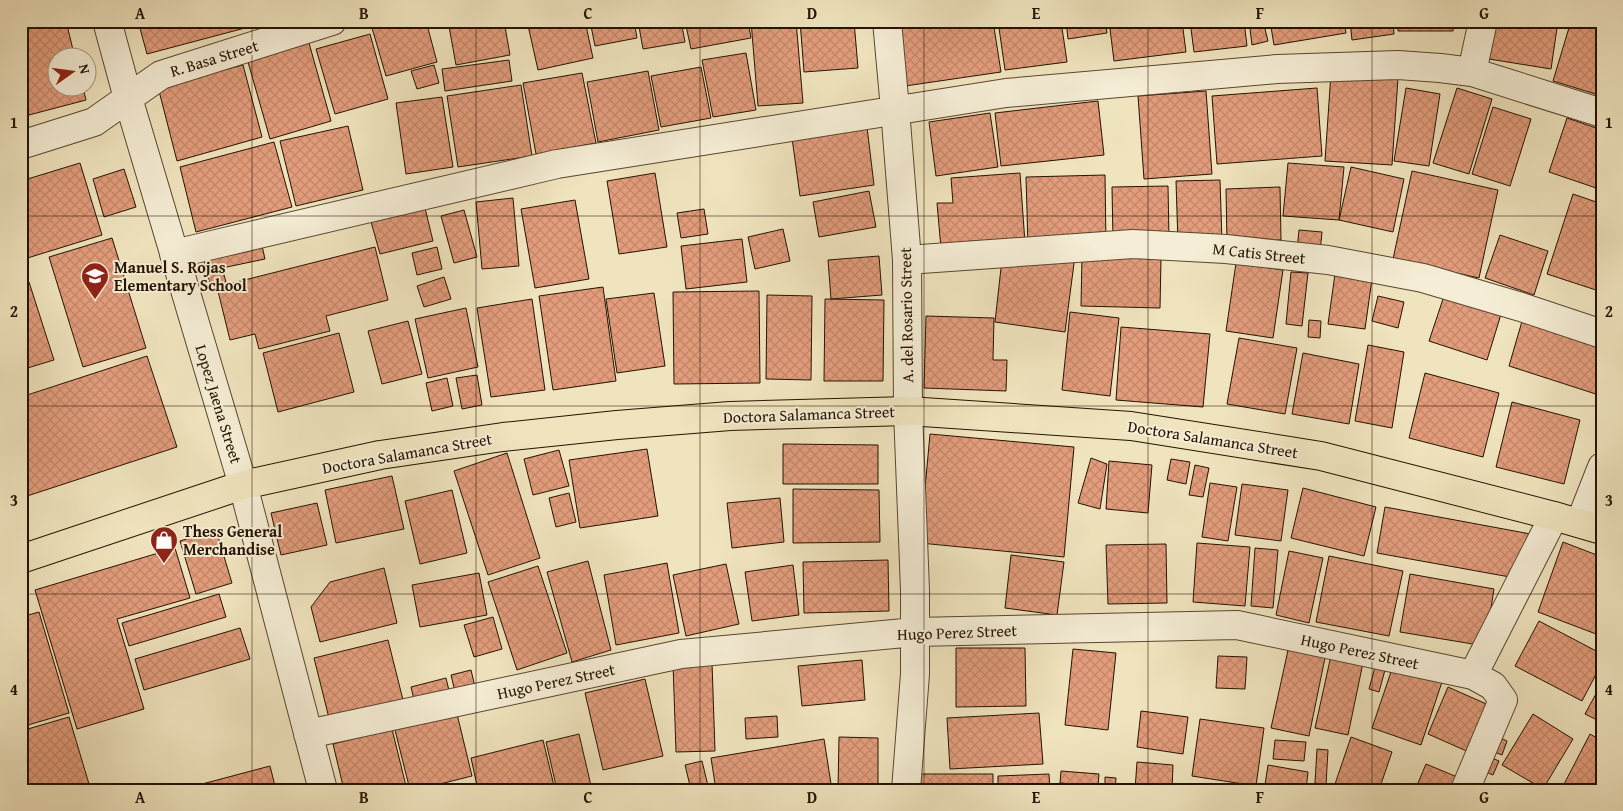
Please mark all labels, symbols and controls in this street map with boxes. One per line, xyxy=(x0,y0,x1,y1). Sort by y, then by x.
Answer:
text: A xyxy=(135,1,146,25)
text: B xyxy=(359,1,369,25)
text: C xyxy=(583,1,593,25)
text: D xyxy=(807,1,817,25)
text: E xyxy=(1032,1,1041,25)
text: F xyxy=(1256,1,1264,25)
text: G xyxy=(1479,1,1489,25)
street label: R. Basa Street xyxy=(167,33,261,83)
north arrow xyxy=(48,48,98,98)
text: N xyxy=(74,62,96,76)
text: 1 xyxy=(10,110,18,134)
text: 1 xyxy=(1605,110,1613,134)
street label: M Catis Street xyxy=(1211,236,1307,270)
street label: A. del Rosario Street xyxy=(893,247,919,383)
place label: Manuel S. Rojas Elementary School xyxy=(114,255,247,297)
school or university icon: Manuel S. Rojas Elementary School xyxy=(80,261,110,300)
text: 2 xyxy=(10,299,18,323)
text: 2 xyxy=(1605,299,1613,323)
street label: Lopez Jaena Street xyxy=(190,342,249,467)
street label: Doctora Salamanca Street xyxy=(723,399,896,429)
street label: Doctora Salamanca Street xyxy=(1126,414,1300,464)
street label: Doctora Salamanca Street xyxy=(320,426,494,480)
text: 3 xyxy=(10,488,18,512)
text: 3 xyxy=(1605,488,1613,512)
place label: Thess General Merchandise xyxy=(183,519,282,561)
shop icon: Thess General Merchandise xyxy=(149,525,179,564)
street label: Hugo Perez Street xyxy=(897,618,1018,646)
street label: Hugo Perez Street xyxy=(1299,627,1421,675)
street label: Hugo Perez Street xyxy=(495,657,617,705)
text: 4 xyxy=(10,677,18,701)
text: 4 xyxy=(1605,677,1613,701)
text: A xyxy=(135,785,146,809)
text: B xyxy=(359,785,369,809)
text: C xyxy=(583,785,593,809)
text: D xyxy=(807,785,817,809)
text: E xyxy=(1032,785,1041,809)
text: F xyxy=(1256,785,1264,809)
text: G xyxy=(1479,785,1489,809)

